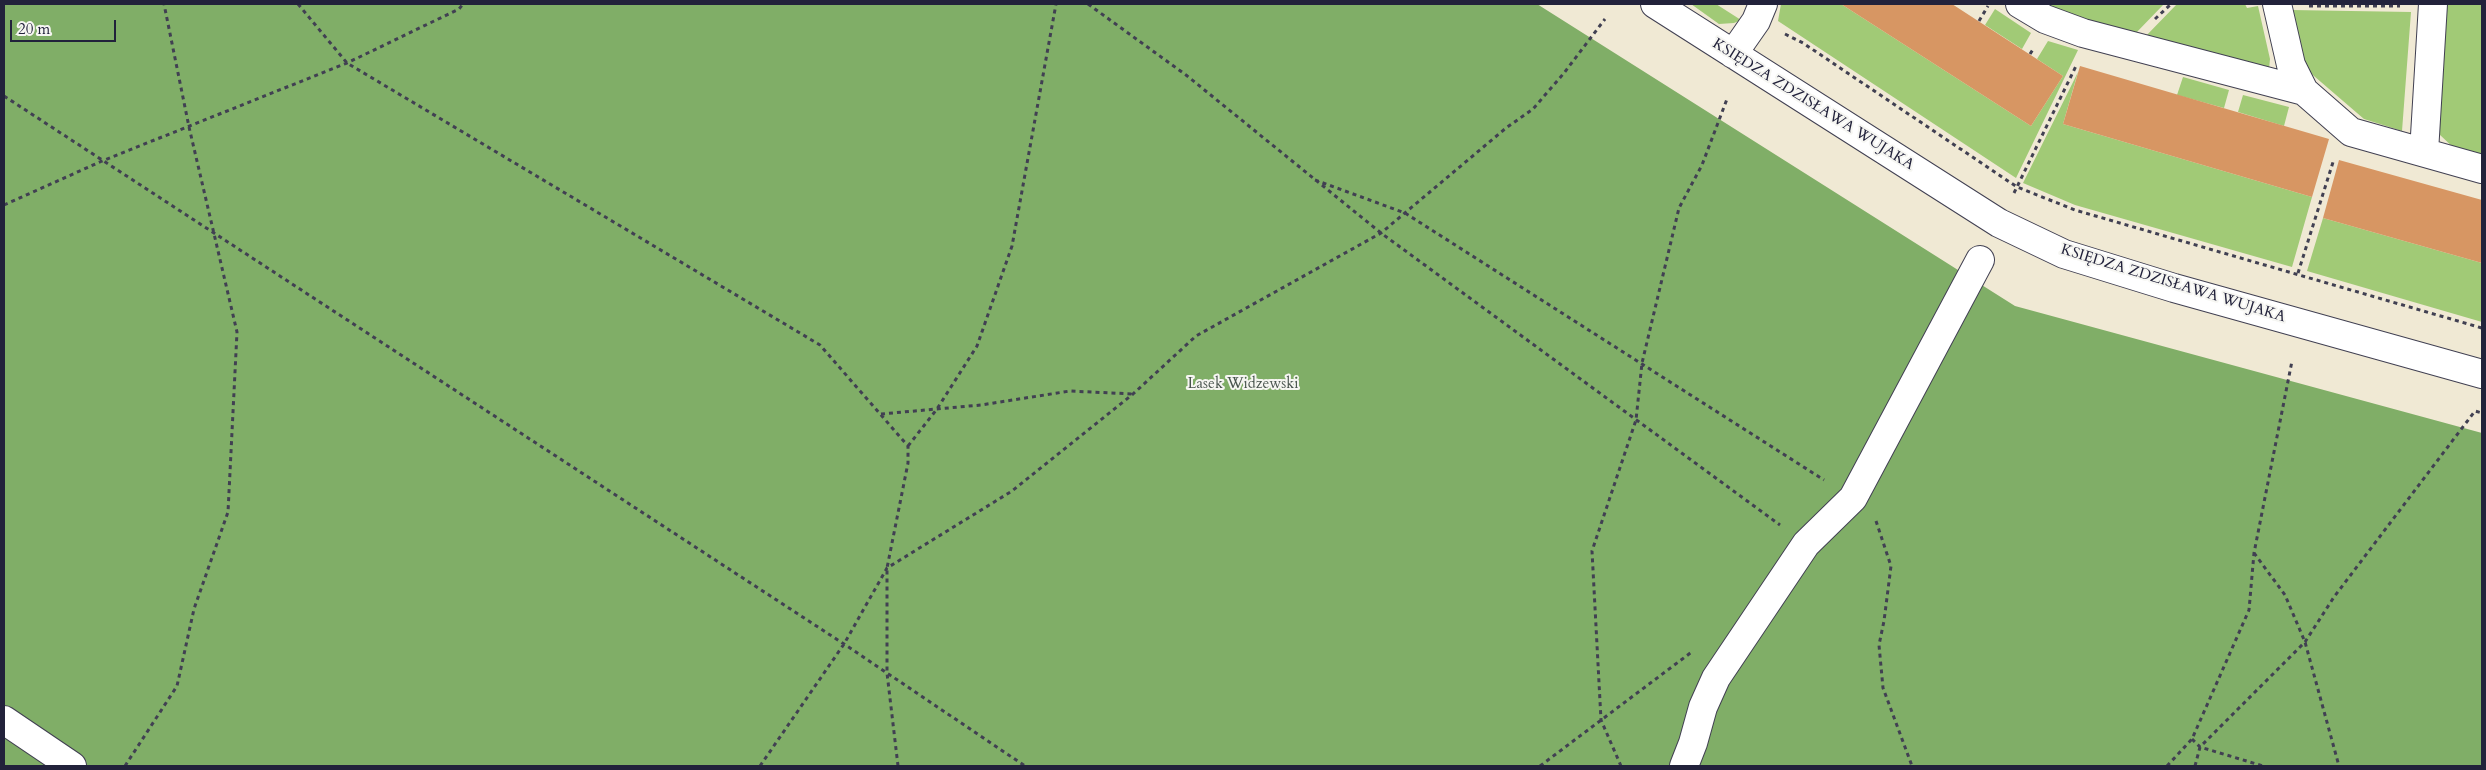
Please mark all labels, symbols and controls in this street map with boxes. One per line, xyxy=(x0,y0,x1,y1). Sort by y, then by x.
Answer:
scale bar xyxy=(12,10,119,42)
text: 20 m xyxy=(18,19,50,39)
street label: KSIĘDZA ZDZISŁAWA WUJAKA xyxy=(1709,35,1917,175)
street label: KSIĘDZA ZDZISŁAWA WUJAKA xyxy=(2058,241,2288,327)
park label: Lasek Widzewski xyxy=(1187,376,1299,394)

